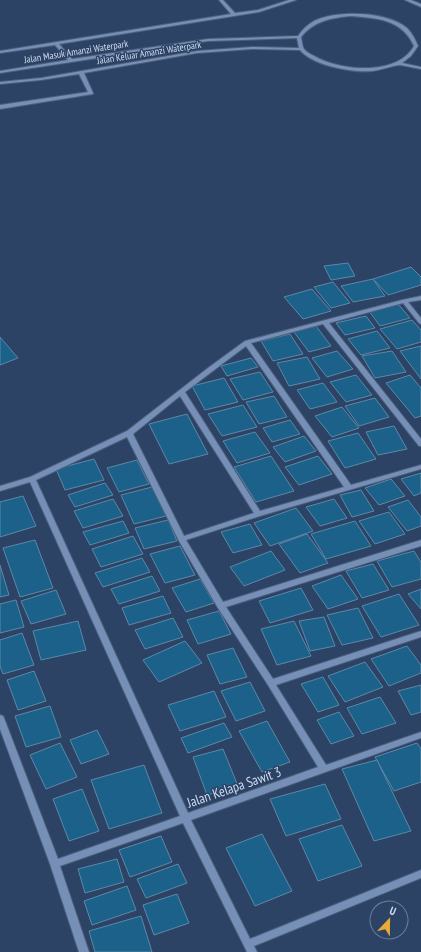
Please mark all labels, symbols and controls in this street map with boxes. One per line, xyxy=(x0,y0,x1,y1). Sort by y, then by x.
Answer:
street label: Jalan Masuk Amanzi Waterpark xyxy=(22,37,129,66)
street label: Jalan Keluar Amanzi Waterpark xyxy=(95,38,202,67)
street label: Jalan Kelapa Sawit 3 xyxy=(183,762,284,812)
north arrow xyxy=(369,900,409,940)
text: U xyxy=(387,903,398,918)

